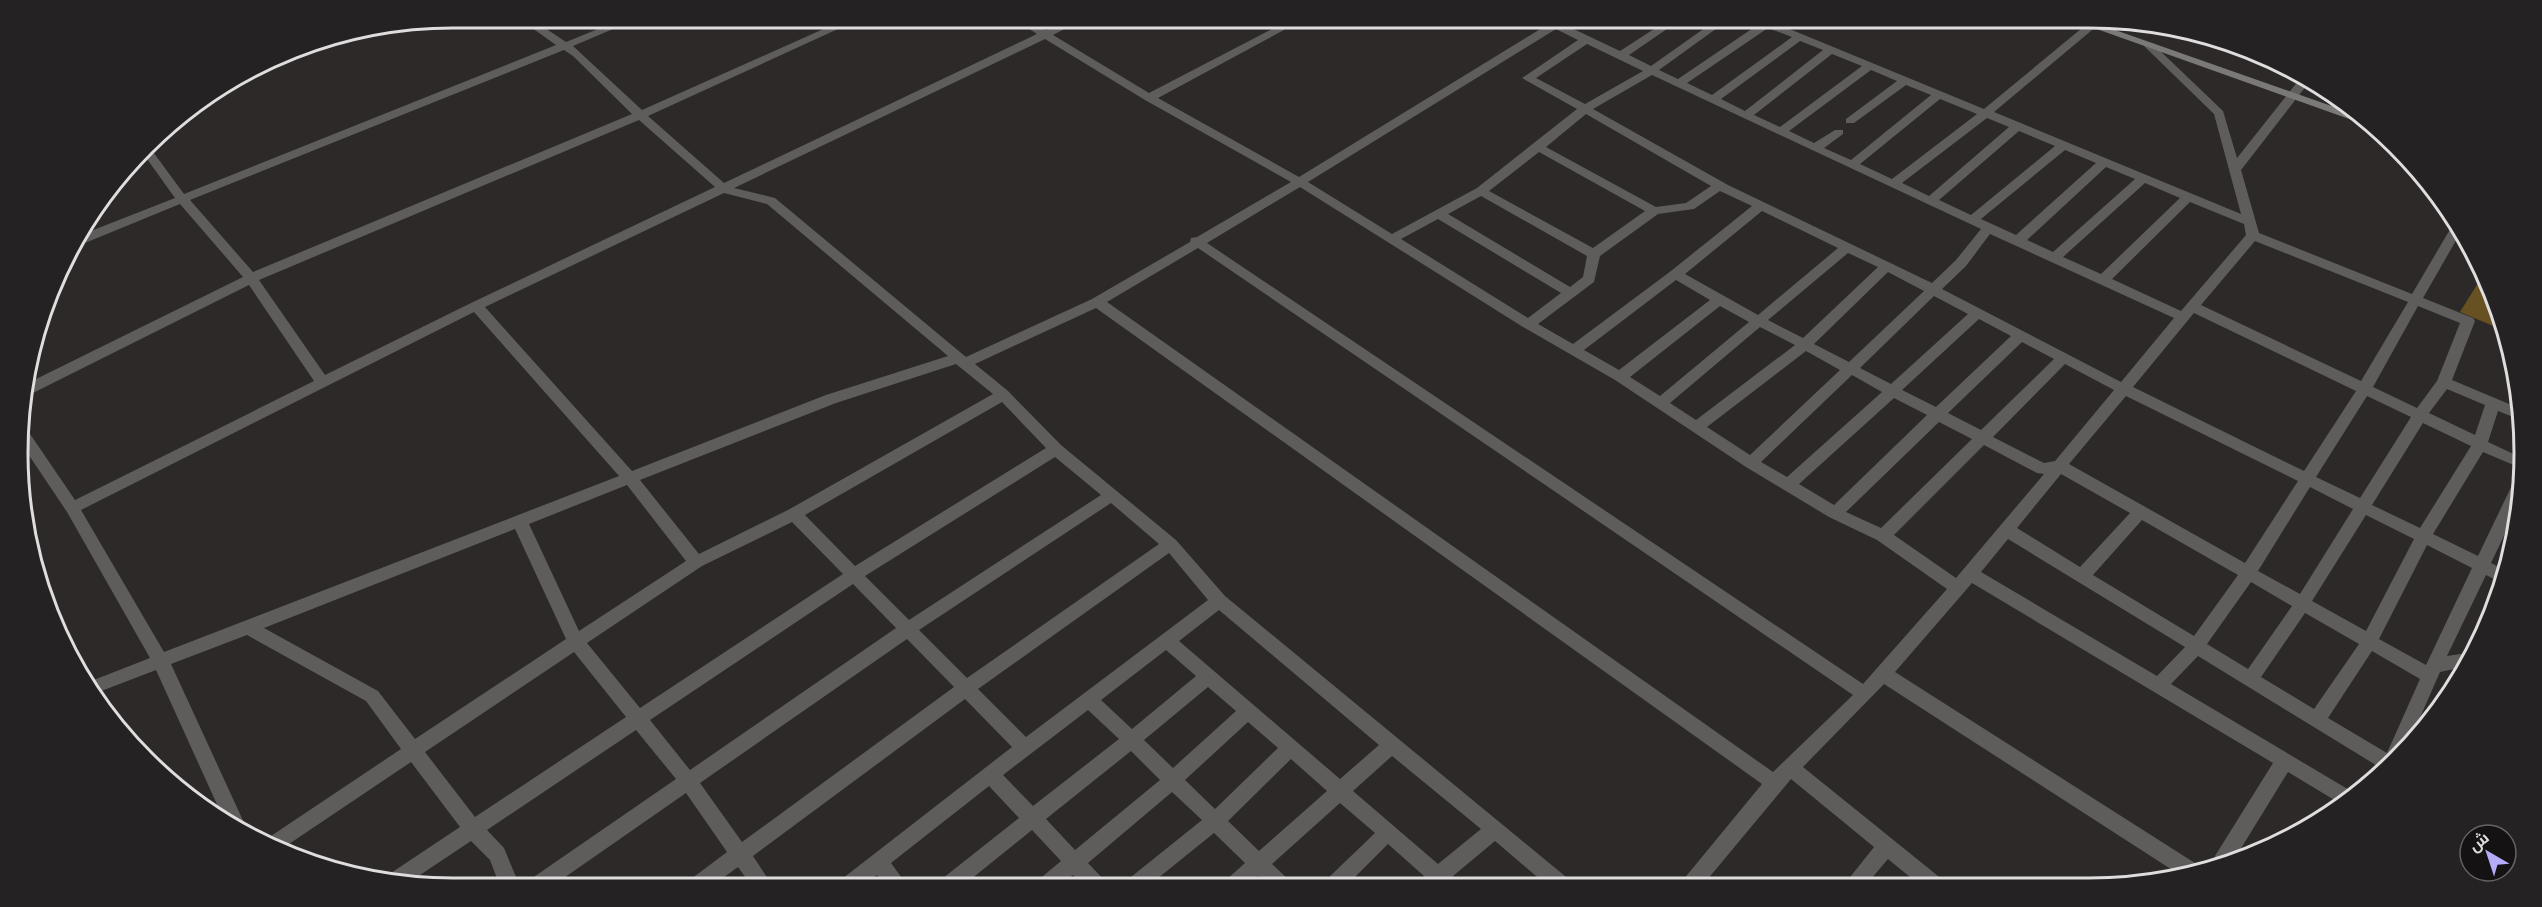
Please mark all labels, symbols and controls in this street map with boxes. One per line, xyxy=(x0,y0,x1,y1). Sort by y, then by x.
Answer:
north arrow xyxy=(2458,823,2518,883)
text: ش xyxy=(2465,828,2493,856)

